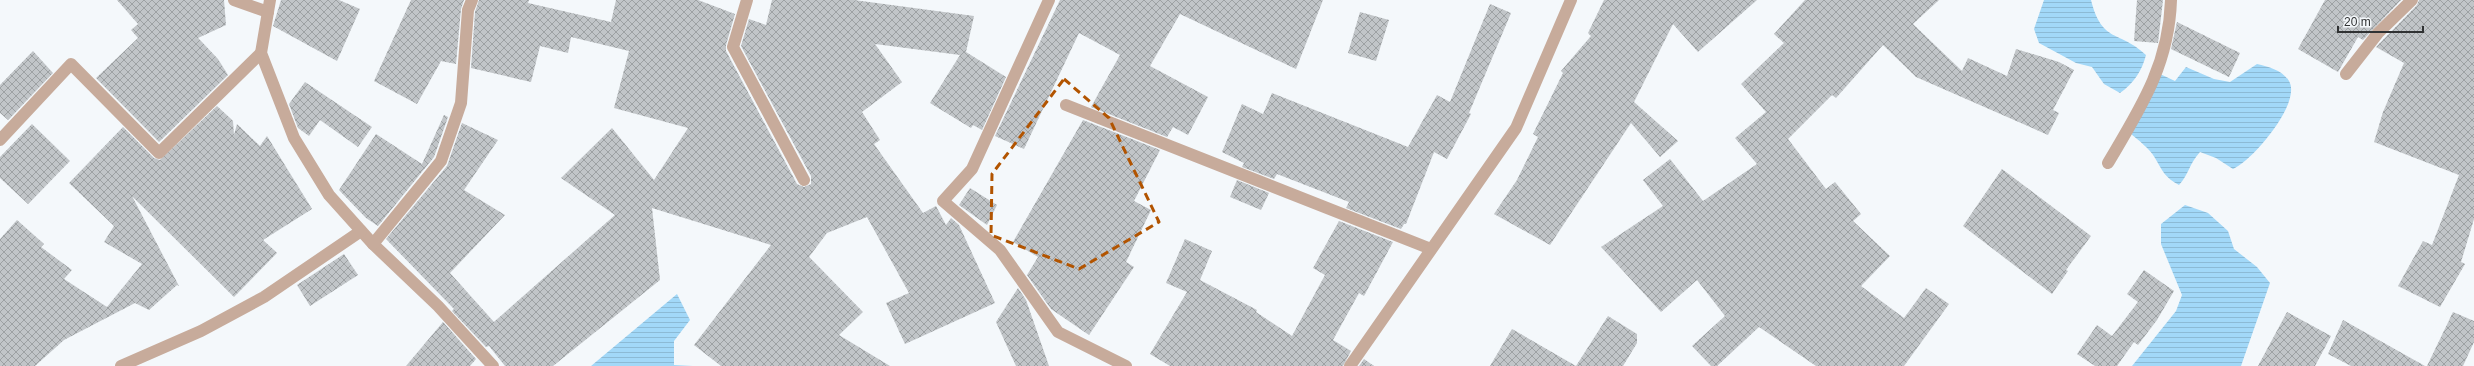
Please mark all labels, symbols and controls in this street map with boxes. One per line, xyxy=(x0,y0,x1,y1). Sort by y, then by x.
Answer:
scale bar xyxy=(2338,8,2423,34)
text: 20 m xyxy=(2344,15,2371,29)

